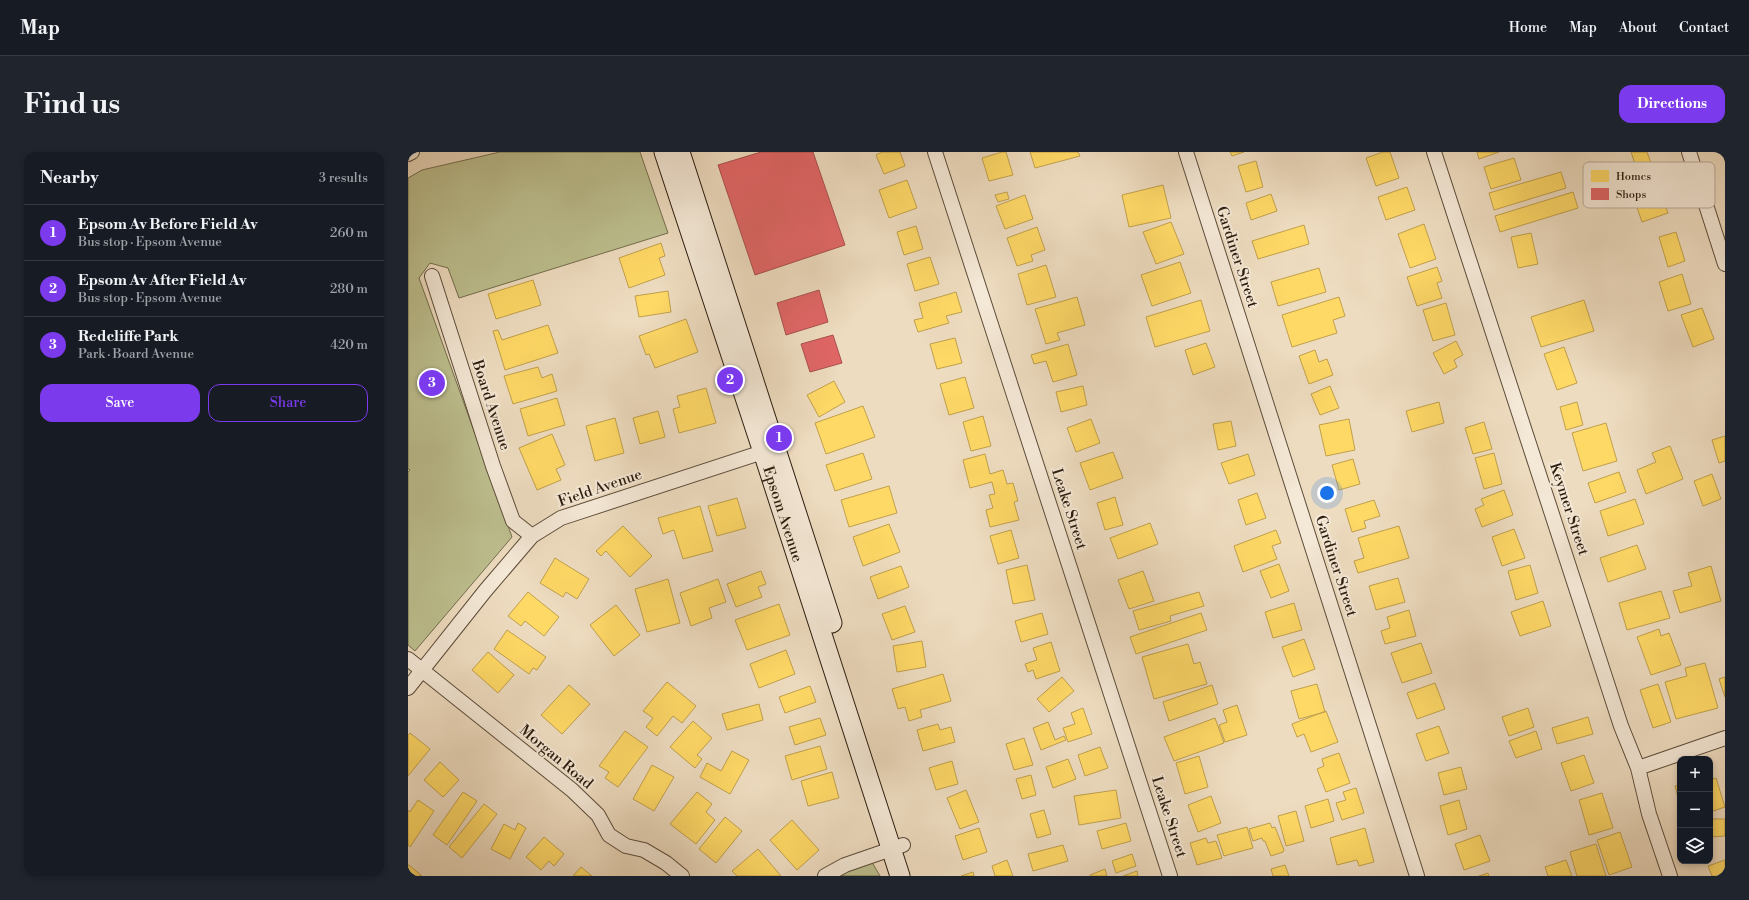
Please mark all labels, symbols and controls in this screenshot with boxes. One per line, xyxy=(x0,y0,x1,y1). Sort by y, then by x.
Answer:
text: Map xyxy=(20,16,60,40)
text: Home xyxy=(1509,19,1547,37)
text: Map xyxy=(1569,19,1597,37)
text: About xyxy=(1619,19,1657,37)
text: Contact xyxy=(1679,19,1729,37)
button: Directions xyxy=(1619,85,1725,123)
text: Find us xyxy=(24,87,120,122)
legend xyxy=(1583,162,1715,208)
text: Nearby xyxy=(40,167,99,189)
text: 3 results xyxy=(319,170,368,186)
text: Homes xyxy=(1616,170,1651,184)
text: Shops xyxy=(1616,188,1646,202)
street label: Gardiner Street xyxy=(1212,204,1263,311)
text: Epsom Av Before Field Av xyxy=(78,215,258,234)
text: 1 xyxy=(50,225,56,241)
text: 260 m xyxy=(330,225,368,241)
text: Bus stop · Epsom Avenue xyxy=(78,234,222,250)
text: Epsom Av After Field Av xyxy=(78,271,246,290)
text: 2 xyxy=(49,281,57,297)
text: 280 m xyxy=(330,281,368,297)
text: Bus stop · Epsom Avenue xyxy=(78,290,222,306)
text: Redcliffe Park xyxy=(78,327,178,346)
text: 3 xyxy=(49,337,57,353)
text: 420 m xyxy=(330,337,368,353)
text: Park · Board Avenue xyxy=(78,346,194,362)
street label: Board Avenue xyxy=(467,356,515,453)
pin: 2 xyxy=(717,365,743,395)
pin: 3 xyxy=(419,368,445,398)
button: Save xyxy=(40,384,200,422)
button: Share xyxy=(208,384,368,422)
pin: 1 xyxy=(766,423,792,453)
street label: Keymer Street xyxy=(1545,460,1593,559)
street label: Epsom Avenue xyxy=(759,464,807,564)
street label: Field Avenue xyxy=(555,465,645,511)
street label: Leake Street xyxy=(1047,466,1091,553)
your location xyxy=(1317,483,1337,503)
street label: Gardiner Street xyxy=(1311,513,1362,620)
street label: Morgan Road xyxy=(515,721,597,794)
map controls xyxy=(1677,756,1713,864)
button: + xyxy=(1677,756,1713,792)
street label: Leake Street xyxy=(1147,774,1191,861)
button: − xyxy=(1677,792,1713,828)
button: layers xyxy=(1677,828,1713,864)

